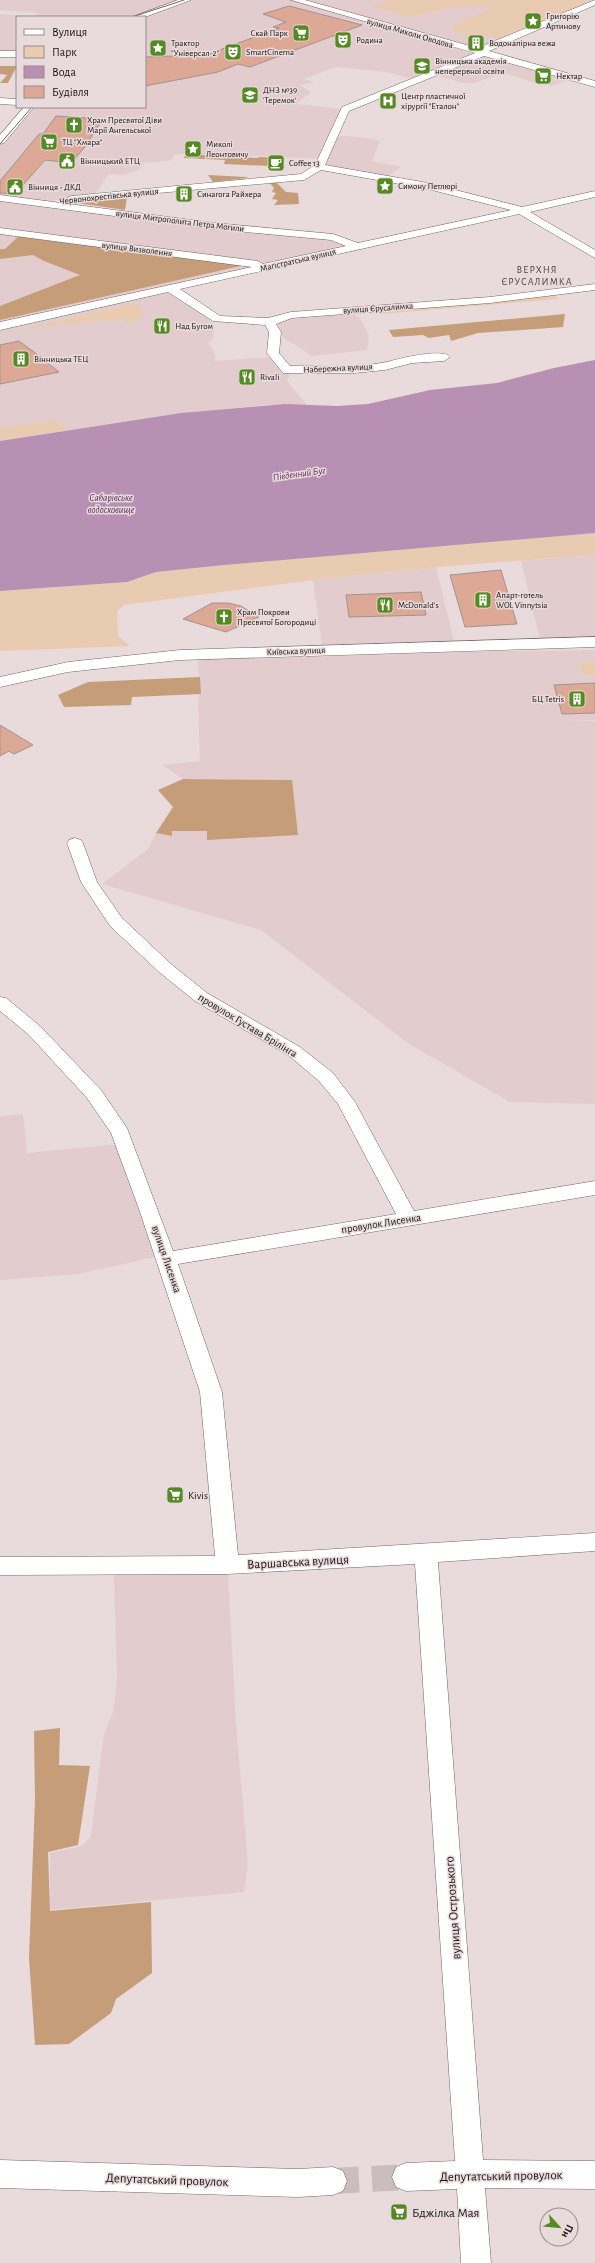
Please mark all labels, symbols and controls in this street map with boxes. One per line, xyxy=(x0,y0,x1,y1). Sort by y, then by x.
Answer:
place icon: Григорію Артинову xyxy=(523,11,543,31)
place label: Григорію Артинову xyxy=(546,12,581,31)
legend xyxy=(16,16,146,108)
street label: вулиця Миколи Оводова xyxy=(366,17,454,50)
supermarket icon: Скай Парк xyxy=(291,23,311,43)
text: Вулиця xyxy=(52,26,87,39)
place label: Скай Парк xyxy=(250,29,289,38)
theatre icon: Родина xyxy=(333,30,353,50)
building icon: Водонапірна вежа xyxy=(466,33,486,53)
place label: Родина xyxy=(356,36,383,45)
place icon: Трактор "Універсал-2" xyxy=(148,38,168,58)
place label: Трактор "Універсал-2" xyxy=(171,39,220,58)
place label: Водонапірна вежа xyxy=(489,39,556,48)
theatre icon: SmartCinema xyxy=(223,42,243,62)
text: Парк xyxy=(52,46,77,58)
place label: SmartCinema xyxy=(246,48,294,57)
school or university icon: Вінницька академія неперервної освіти xyxy=(412,56,432,76)
place label: Вінницька академія неперервної освіти xyxy=(435,57,507,76)
text: Вода xyxy=(52,66,76,78)
supermarket icon: Нектар xyxy=(533,66,553,86)
place label: Нектар xyxy=(556,72,583,81)
school or university icon: ДНЗ №39 'Теремок' xyxy=(240,85,260,105)
text: Будівля xyxy=(52,86,89,99)
place label: ДНЗ №39 'Теремок' xyxy=(263,86,297,105)
hospital icon: Центр пластичної хірургії "Еталон" xyxy=(378,91,398,111)
place label: Центр пластичної хірургії "Еталон" xyxy=(401,92,465,111)
church icon: Храм Пресвятої Діви Марії Ангельської xyxy=(64,115,84,135)
place label: Храм Пресвятої Діви Марії Ангельської xyxy=(87,116,162,135)
supermarket icon: ТЦ "Хмара" xyxy=(39,132,59,152)
place label: ТЦ "Хмара" xyxy=(62,138,103,147)
place icon: Миколі Леонтовичу xyxy=(183,139,203,159)
place label: Миколі Леонтовичу xyxy=(206,140,249,159)
public building icon: Вінницький ЕТЦ xyxy=(57,151,77,171)
cafe icon: Coffee 13 xyxy=(266,153,286,173)
place label: Вінницький ЕТЦ xyxy=(80,157,140,166)
place label: Coffee 13 xyxy=(289,159,320,168)
place icon: Симону Петлюрі xyxy=(375,176,395,196)
public building icon: Вінниця - ДКД xyxy=(5,177,25,197)
place label: Симону Петлюрі xyxy=(398,182,457,191)
place label: Вінниця - ДКД xyxy=(28,183,81,192)
building icon: Синагога Райхера xyxy=(174,184,194,204)
street label: Червонохрестівська вулиця xyxy=(59,187,159,206)
place label: Синагога Райхера xyxy=(197,190,261,199)
street label: вулиця Митрополита Петра Могили xyxy=(115,209,245,234)
street label: вулиця Визволення xyxy=(101,241,173,258)
street label: Магістратська вулиця xyxy=(259,247,337,274)
district label: ВЕРХНЯ ЄРУСАЛИМКА xyxy=(501,265,573,287)
street label: вулиця Єрусалимка xyxy=(343,302,413,315)
restaurant icon: Над Бугом xyxy=(152,316,172,336)
place label: Над Бугом xyxy=(175,322,213,331)
building icon: Вінницька ТЕЦ xyxy=(11,349,31,369)
place label: Вінницька ТЕЦ xyxy=(34,355,89,364)
street label: Набережна вулиця xyxy=(303,362,373,375)
restaurant icon: Rivali xyxy=(237,367,257,387)
place label: Rivali xyxy=(260,373,279,382)
water label: Південний Буг xyxy=(272,465,327,483)
water label: Сабарівське водосховище xyxy=(88,493,135,515)
building icon: Апарт-готель WOL Vinnytsia xyxy=(473,590,493,610)
place label: Апарт-готель WOL Vinnytsia xyxy=(496,591,548,610)
restaurant icon: McDonald's xyxy=(375,595,395,615)
place label: McDonald's xyxy=(398,601,439,610)
church icon: Храм Покрови Пресвятої Богородиці xyxy=(214,607,234,627)
place label: Храм Покрови Пресвятої Богородиці xyxy=(237,608,316,627)
street label: Київська вулиця xyxy=(267,646,325,657)
building icon: БЦ Tetris xyxy=(567,689,587,709)
place label: БЦ Tetris xyxy=(532,695,564,704)
street label: провулок Густава Брілінга xyxy=(196,991,299,1059)
street label: провулок Лисенка xyxy=(340,1212,422,1235)
street label: вулиця Лисенка xyxy=(150,1224,183,1294)
supermarket icon: Kivis xyxy=(165,1485,185,1505)
place label: Kivis xyxy=(188,1490,208,1501)
street label: Варшавська вулиця xyxy=(247,1553,349,1572)
street label: вулиця Острозького xyxy=(443,1856,464,1960)
street label: Депутатський провулок xyxy=(439,2169,563,2184)
street label: Депутатський провулок xyxy=(105,2172,229,2189)
supermarket icon: Бджілка Мая xyxy=(389,2202,409,2222)
place label: Бджілка Мая xyxy=(412,2207,480,2220)
north arrow xyxy=(539,2207,579,2247)
text: Пн xyxy=(560,2223,575,2240)

